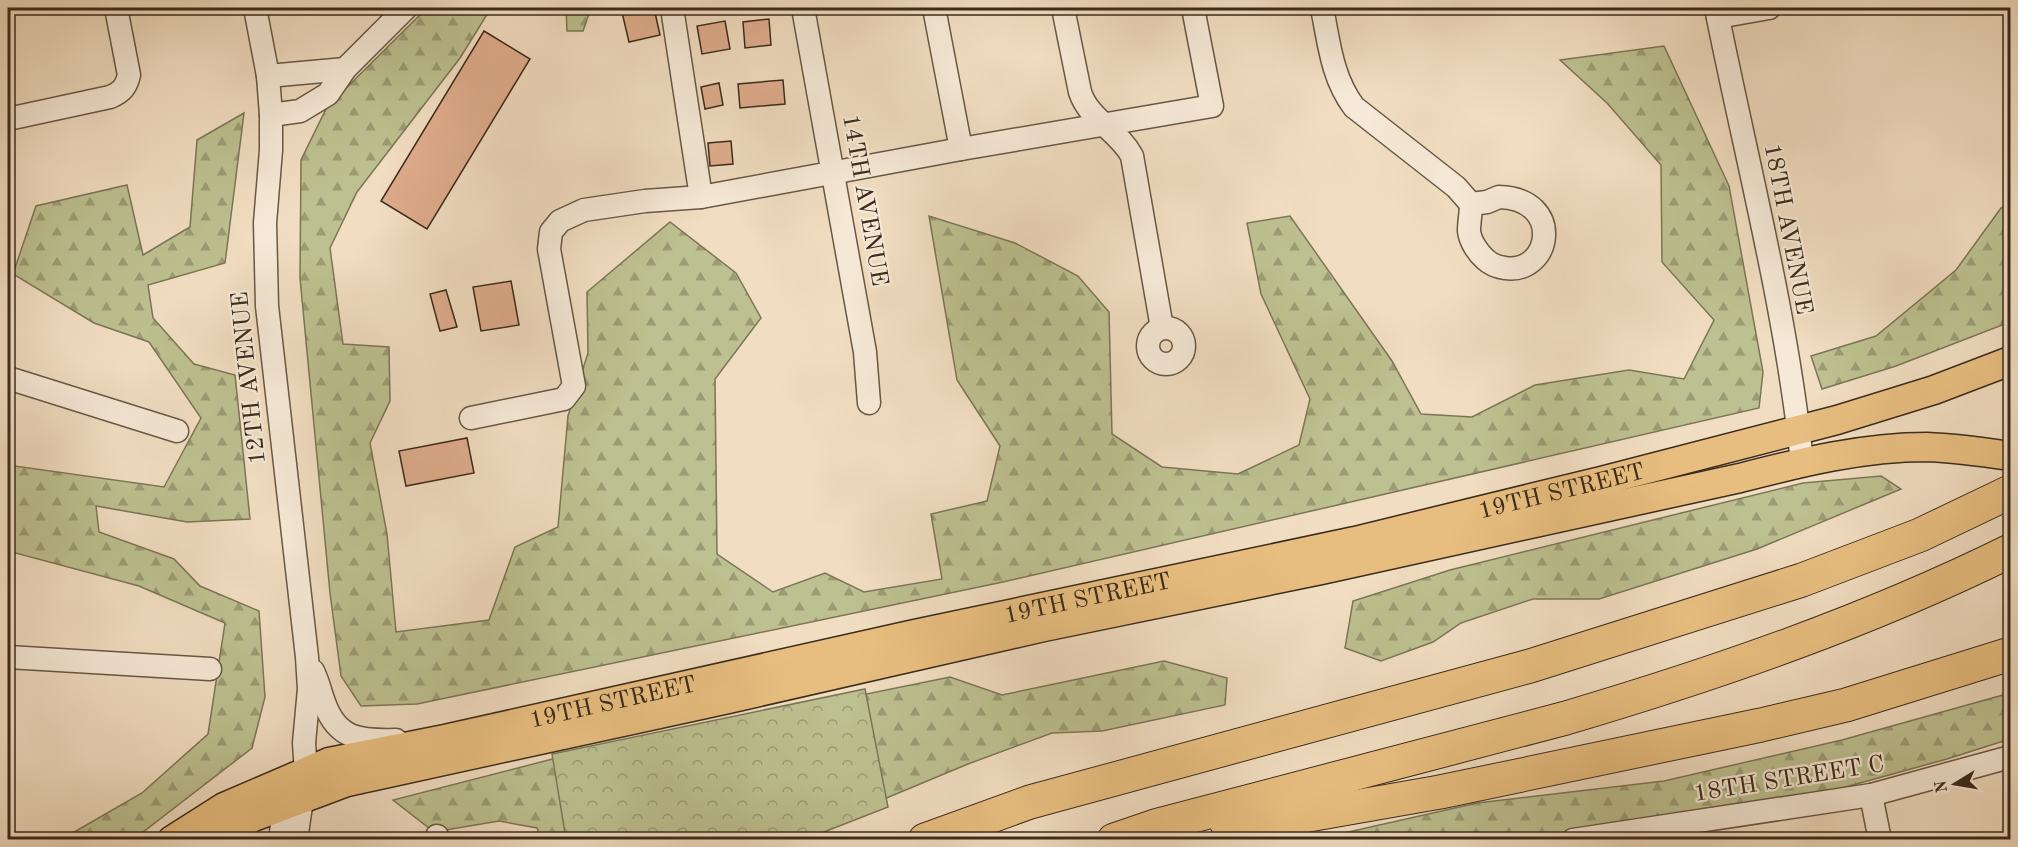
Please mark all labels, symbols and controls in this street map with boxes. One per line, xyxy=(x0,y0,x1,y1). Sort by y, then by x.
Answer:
street label: 14TH AVENUE xyxy=(837,113,891,288)
street label: 18TH AVENUE xyxy=(1759,142,1815,317)
street label: 12TH AVENUE xyxy=(229,290,271,465)
street label: 19TH STREET xyxy=(1477,460,1648,524)
street label: 19TH STREET xyxy=(1002,570,1174,629)
street label: 19TH STREET xyxy=(528,673,699,734)
street label: 18TH STREET C xyxy=(1692,753,1886,807)
north arrow xyxy=(1925,754,1985,814)
text: N xyxy=(1933,778,1951,794)

